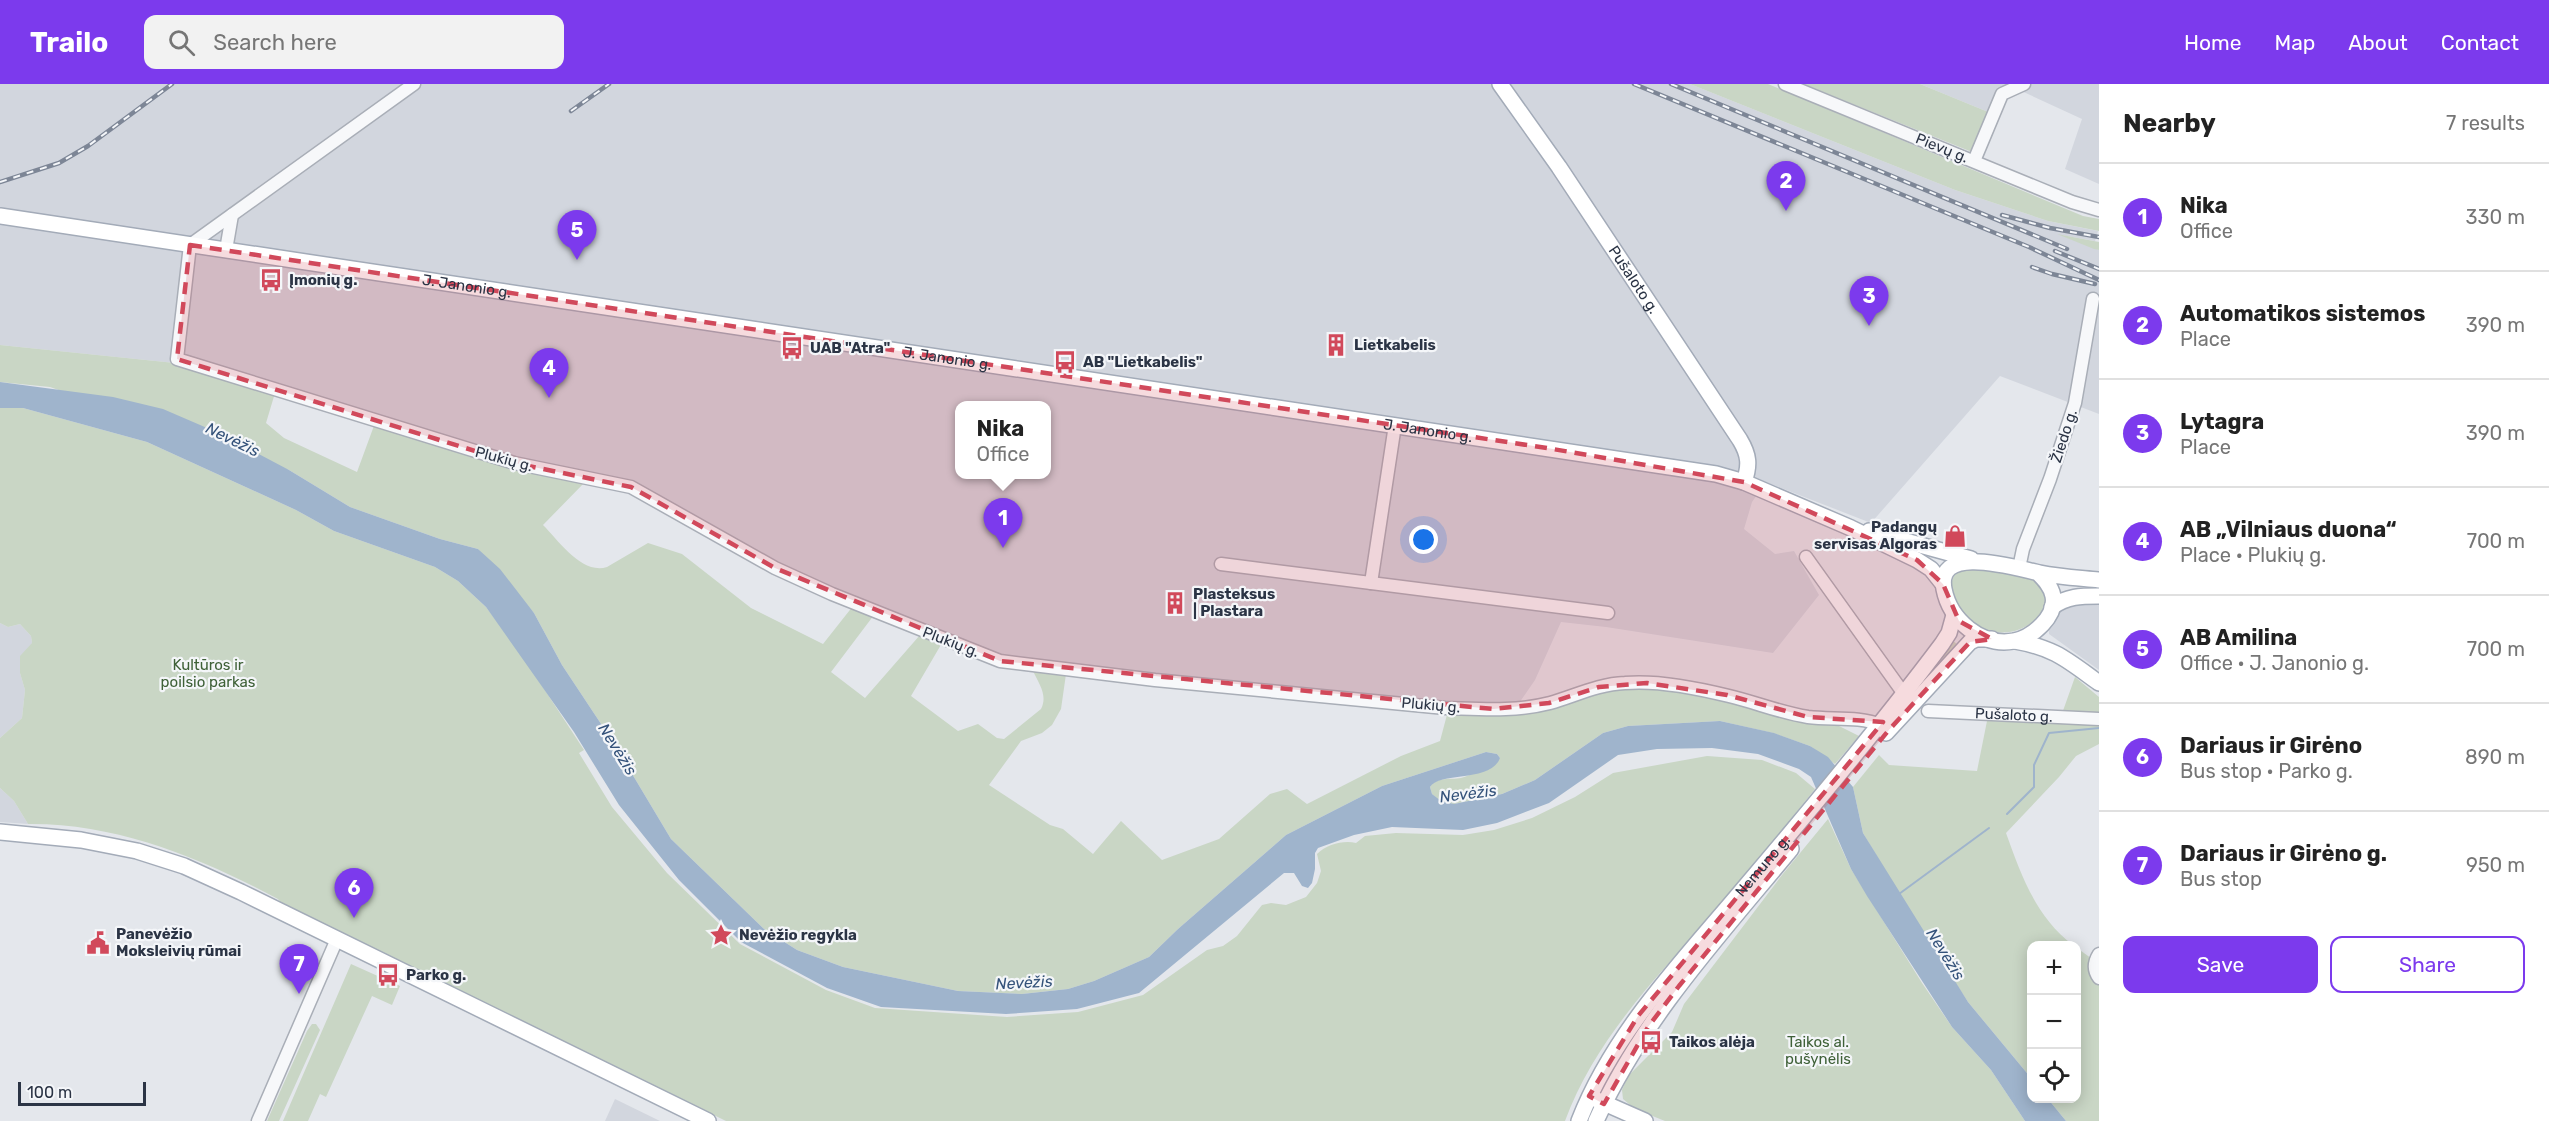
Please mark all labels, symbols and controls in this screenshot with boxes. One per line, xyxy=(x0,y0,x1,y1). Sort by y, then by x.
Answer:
search box xyxy=(144,15,564,69)
text: Trailo xyxy=(30,26,108,59)
icon: search xyxy=(165,26,198,59)
text: Search here xyxy=(213,29,337,56)
text: Home xyxy=(2184,30,2241,55)
text: Map xyxy=(2274,30,2315,55)
text: About xyxy=(2348,30,2408,55)
text: Contact xyxy=(2441,30,2519,55)
text: Nearby xyxy=(2123,108,2216,139)
text: 7 results xyxy=(2446,111,2525,135)
street label: Pievų g. xyxy=(1913,129,1971,167)
pin: 2 xyxy=(1766,162,1806,211)
text: Nika xyxy=(2180,192,2228,219)
text: 1 xyxy=(2138,205,2147,229)
text: 330 m xyxy=(2466,205,2525,229)
pin: 5 xyxy=(558,210,596,260)
text: Office xyxy=(2180,219,2233,243)
street label: Pušaloto g. xyxy=(1605,242,1663,317)
bus stop icon: Įmonių g. xyxy=(258,267,284,293)
place label: Įmonių g. xyxy=(289,271,357,289)
street label: J. Janonio g. xyxy=(421,271,513,302)
pin: 3 xyxy=(1850,276,1888,326)
text: Automatikos sistemos xyxy=(2180,300,2425,327)
text: 2 xyxy=(2136,313,2149,337)
text: 390 m xyxy=(2466,313,2525,337)
text: Place xyxy=(2180,327,2231,351)
building icon: Lietkabelis xyxy=(1323,332,1349,358)
bus stop icon: UAB "Atra" xyxy=(779,335,805,361)
place label: Lietkabelis xyxy=(1354,336,1436,354)
place label: UAB "Atra" xyxy=(810,339,890,357)
street label: J. Janonio g. xyxy=(902,343,993,374)
pin: 4 xyxy=(530,348,568,398)
bus stop icon: AB "Lietkabelis" xyxy=(1052,349,1078,375)
place label: AB "Lietkabelis" xyxy=(1083,353,1203,371)
popup xyxy=(955,401,1051,479)
street label: Žiedo g. xyxy=(2047,407,2081,465)
text: Lytagra xyxy=(2180,408,2264,435)
text: Nika xyxy=(977,415,1024,442)
street label: J. Janonio g. xyxy=(1382,415,1474,446)
water label: Nevėžis xyxy=(203,418,263,461)
text: 3 xyxy=(2136,421,2149,445)
text: 390 m xyxy=(2466,421,2525,445)
text: Place xyxy=(2180,435,2231,459)
text: Office xyxy=(977,442,1029,466)
street label: Plukių g. xyxy=(473,443,535,475)
pin: 1 xyxy=(984,498,1022,548)
text: AB „Vilniaus duona“ xyxy=(2180,516,2397,543)
place label: Padangų servisas Algoras xyxy=(1814,518,1937,553)
shop icon: Padangų servisas Algoras xyxy=(1942,523,1968,549)
your location xyxy=(1409,525,1438,554)
text: 4 xyxy=(2136,529,2149,553)
text: 700 m xyxy=(2467,529,2525,553)
text: Place · Plukių g. xyxy=(2180,543,2326,567)
place label: Plasteksus | Plastara xyxy=(1193,585,1275,620)
building icon: Plasteksus | Plastara xyxy=(1162,590,1188,616)
street label: Plukių g. xyxy=(920,623,982,661)
text: AB Amilina xyxy=(2180,624,2297,651)
text: 5 xyxy=(2136,637,2149,661)
text: 700 m xyxy=(2467,637,2525,661)
text: Office · J. Janonio g. xyxy=(2180,651,2369,675)
park label: Kultūros ir poilsio parkas xyxy=(161,656,256,691)
street label: Plukių g. xyxy=(1401,693,1461,717)
street label: Pušaloto g. xyxy=(1975,704,2053,726)
water label: Nevėžis xyxy=(594,720,641,779)
text: Dariaus ir Girėno xyxy=(2180,732,2362,759)
text: 6 xyxy=(2136,745,2149,769)
text: 890 m xyxy=(2465,745,2525,769)
text: Bus stop · Parko g. xyxy=(2180,759,2353,783)
water label: Nevėžis xyxy=(1438,781,1498,806)
street label: Nemuno g. xyxy=(1732,831,1794,900)
text: Dariaus ir Girėno g. xyxy=(2180,840,2387,867)
text: 7 xyxy=(2137,853,2148,877)
text: 950 m xyxy=(2466,853,2525,877)
text: Bus stop xyxy=(2180,867,2262,891)
pin: 6 xyxy=(334,868,374,918)
place icon: Nevėžio regykla xyxy=(708,922,734,948)
place label: Panevėžio Moksleivių rūmai xyxy=(116,925,241,960)
water label: Nevėžis xyxy=(1922,925,1969,984)
place label: Nevėžio regykla xyxy=(739,926,857,944)
public building icon: Panevėžio Moksleivių rūmai xyxy=(85,930,111,956)
button: Save xyxy=(2123,936,2318,993)
button: Share xyxy=(2330,936,2525,993)
map controls xyxy=(2027,941,2081,1103)
button: + xyxy=(2027,941,2081,995)
pin: 7 xyxy=(280,944,318,994)
bus stop icon: Parko g. xyxy=(375,962,401,988)
place label: Parko g. xyxy=(406,966,466,984)
water label: Nevėžis xyxy=(995,972,1053,993)
button: − xyxy=(2027,995,2081,1049)
bus stop icon: Taikos alėja xyxy=(1638,1029,1664,1055)
place label: Taikos alėja xyxy=(1669,1033,1755,1051)
park label: Taikos al. pušynėlis xyxy=(1785,1033,1851,1068)
button: locate xyxy=(2027,1049,2081,1103)
scale bar xyxy=(18,1079,146,1106)
text: 100 m xyxy=(27,1083,72,1102)

